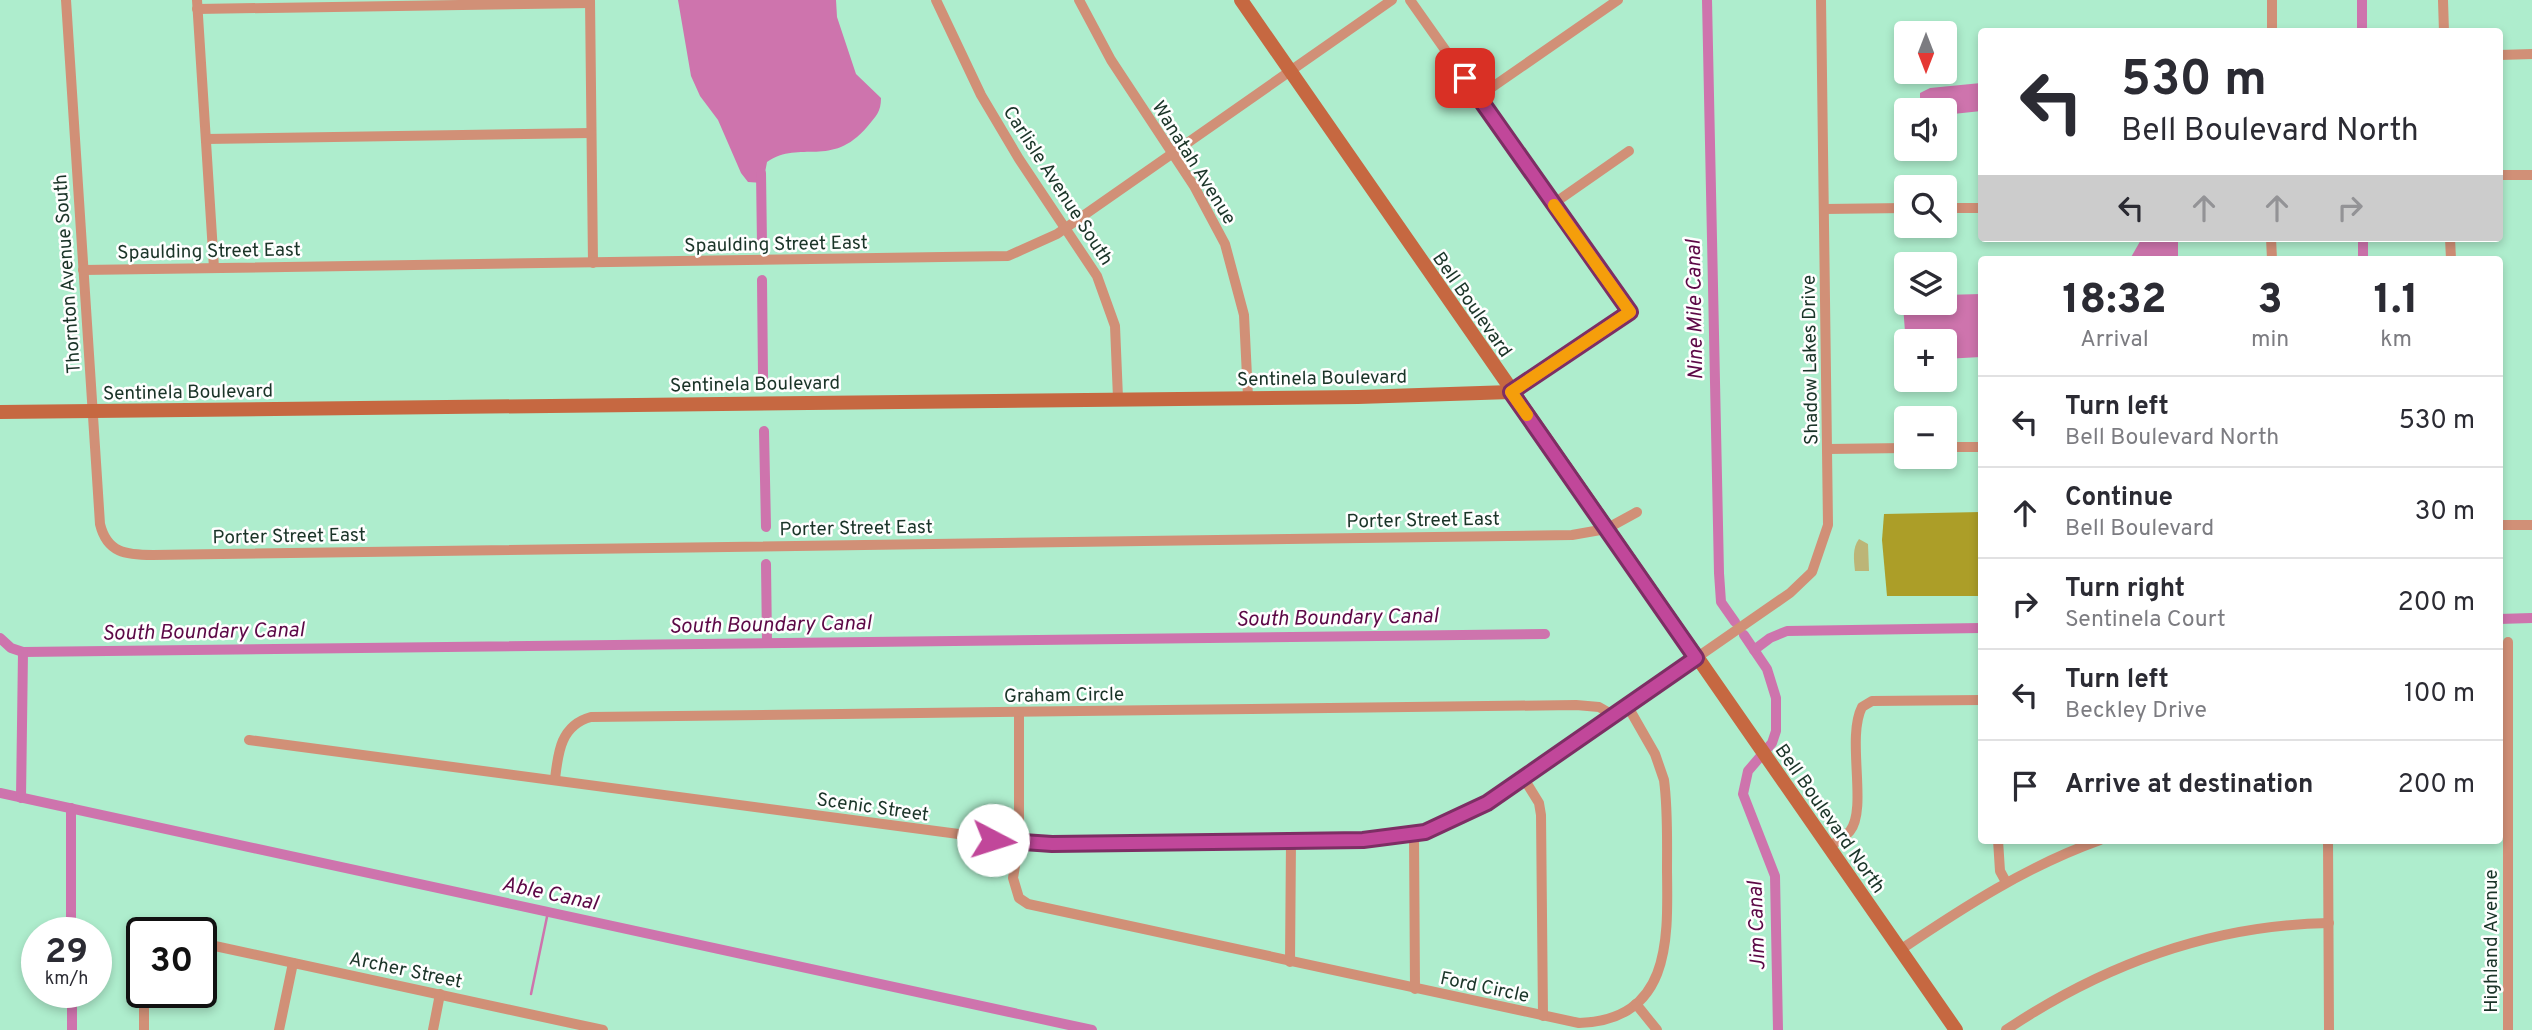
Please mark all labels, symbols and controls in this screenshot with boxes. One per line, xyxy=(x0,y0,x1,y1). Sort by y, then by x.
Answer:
north arrow xyxy=(1894,21,1956,84)
map controls xyxy=(1894,21,1957,469)
pin xyxy=(1435,48,1495,108)
text: 530 m xyxy=(2121,51,2267,113)
icon: left xyxy=(2006,56,2097,147)
icon: arrive xyxy=(1446,59,1484,97)
street label: Wanatah Avenue xyxy=(1146,97,1241,229)
button: sound xyxy=(1894,98,1957,161)
street label: Carlisle Avenue South xyxy=(997,102,1118,270)
text: Bell Boulevard North xyxy=(2121,112,2419,152)
street label: Thornton Avenue South xyxy=(49,173,87,374)
button: search xyxy=(1894,175,1957,238)
icon: left xyxy=(2112,189,2150,227)
icon: ahead xyxy=(2185,189,2223,227)
icon: ahead xyxy=(2258,189,2296,227)
icon: right xyxy=(2331,189,2369,227)
street label: Spaulding Street East xyxy=(684,231,868,259)
street label: Spaulding Street East xyxy=(117,238,301,266)
water label: Nine Mile Canal xyxy=(1681,238,1710,380)
street label: Bell Boulevard xyxy=(1426,248,1517,362)
button: layers xyxy=(1894,252,1957,315)
street label: Shadow Lakes Drive xyxy=(1798,275,1824,445)
text: 18:32 xyxy=(2062,275,2167,328)
text: 3 xyxy=(2257,275,2283,328)
text: 1.1 xyxy=(2374,275,2419,328)
text: Arrival xyxy=(2080,326,2149,355)
text: min xyxy=(2251,326,2289,355)
text: km xyxy=(2380,326,2412,355)
button: + xyxy=(1894,329,1957,392)
street label: Sentinela Boulevard xyxy=(1237,366,1407,392)
street label: Sentinela Boulevard xyxy=(670,372,840,398)
street label: Sentinela Boulevard xyxy=(103,380,273,406)
text: Turn left xyxy=(2065,391,2169,424)
icon: left xyxy=(2006,403,2044,441)
text: 530 m xyxy=(2399,405,2475,438)
button: − xyxy=(1894,406,1957,469)
text: Bell Boulevard North xyxy=(2065,424,2279,453)
text: Continue xyxy=(2065,482,2173,515)
icon: ahead xyxy=(2006,494,2044,532)
text: 30 m xyxy=(2415,496,2475,529)
street label: Porter Street East xyxy=(1346,508,1500,534)
text: Bell Boulevard xyxy=(2065,515,2214,544)
street label: Porter Street East xyxy=(779,516,933,542)
street label: Porter Street East xyxy=(212,524,366,550)
text: Turn right xyxy=(2065,573,2185,606)
icon: right xyxy=(2006,585,2044,623)
text: 200 m xyxy=(2398,587,2475,620)
water label: South Boundary Canal xyxy=(1236,603,1440,634)
text: Sentinela Court xyxy=(2065,606,2226,635)
water label: South Boundary Canal xyxy=(669,610,873,641)
water label: South Boundary Canal xyxy=(102,617,306,648)
text: Turn left xyxy=(2065,664,2169,697)
icon: left xyxy=(2006,676,2044,714)
text: 100 m xyxy=(2404,678,2475,711)
street label: Graham Circle xyxy=(1004,683,1124,709)
text: Beckley Drive xyxy=(2065,697,2207,726)
street label: Bell Boulevard North xyxy=(1769,740,1890,898)
icon: arrive xyxy=(2006,767,2044,805)
text: Arrive at destination xyxy=(2065,769,2313,802)
text: 200 m xyxy=(2398,769,2475,802)
street label: Scenic Street xyxy=(815,788,930,828)
position arrow xyxy=(956,803,1030,877)
street label: Highland Avenue xyxy=(2480,869,2504,1013)
water label: Able Canal xyxy=(499,871,602,918)
water label: Jim Canal xyxy=(1742,879,1773,971)
speed limit sign: 30 xyxy=(126,917,217,1008)
text: 29 xyxy=(45,931,88,975)
street label: Archer Street xyxy=(347,947,464,995)
street label: Ford Circle xyxy=(1438,967,1531,1009)
text: km/h xyxy=(45,968,88,991)

